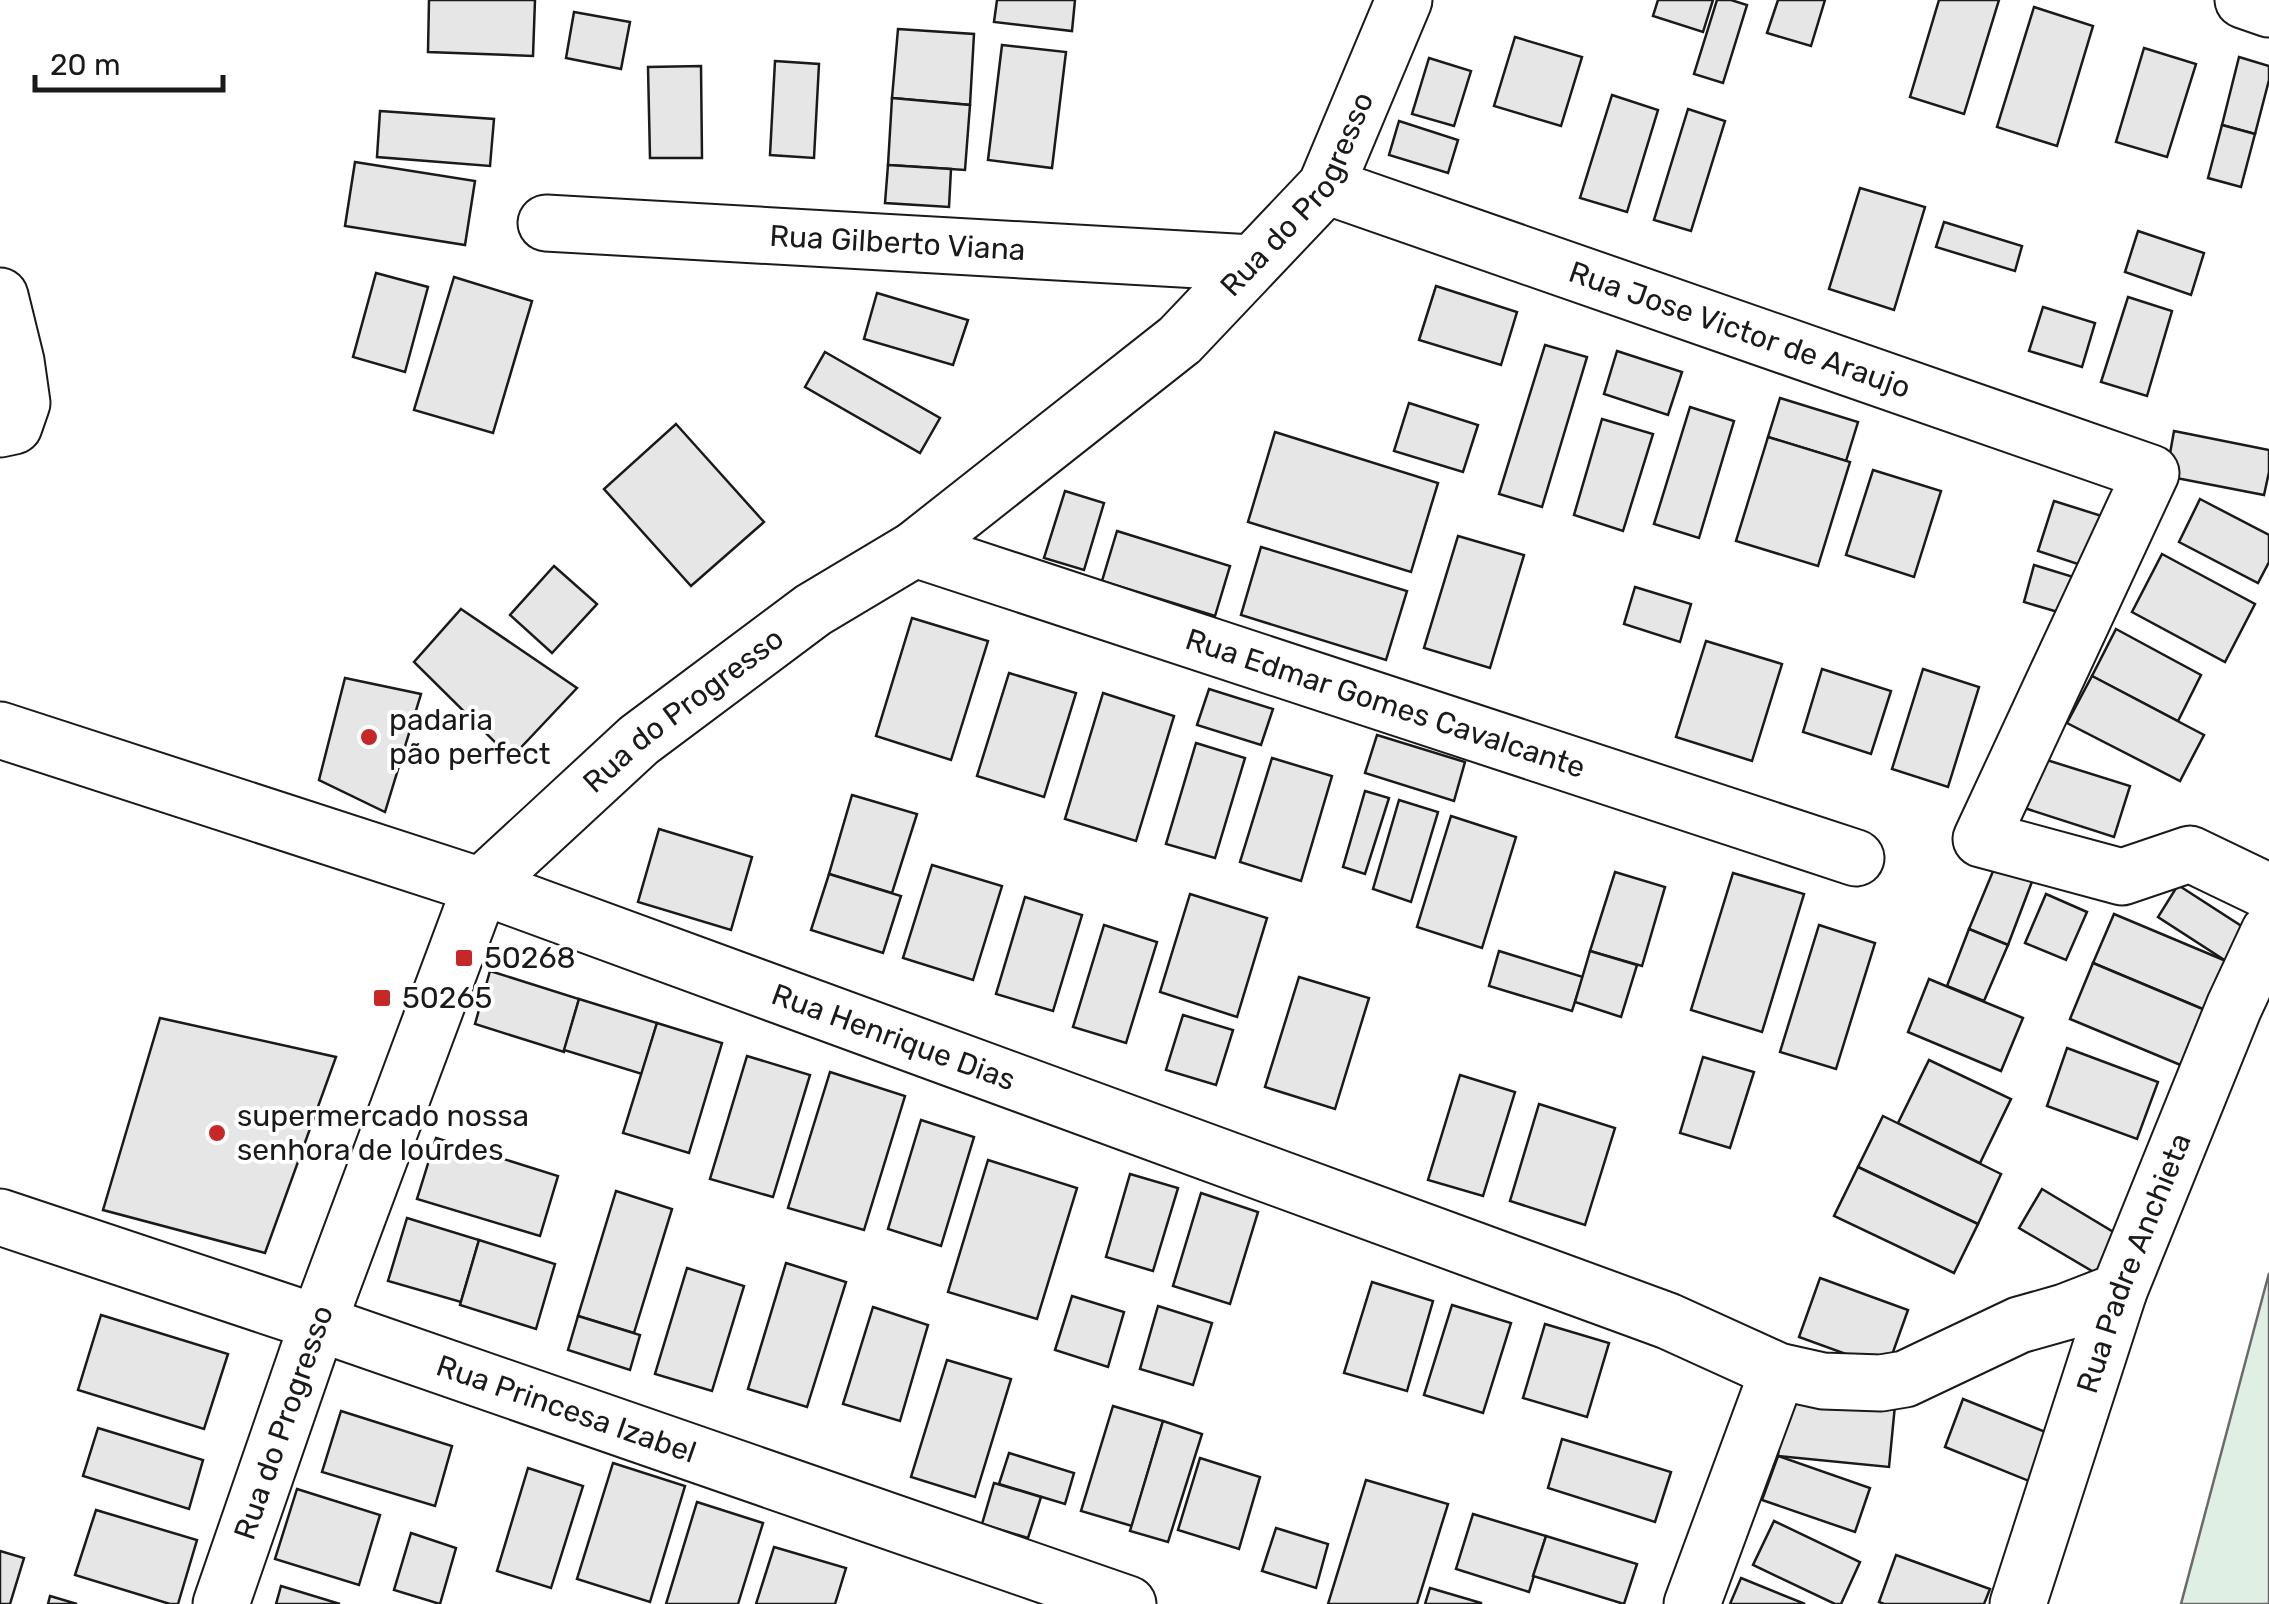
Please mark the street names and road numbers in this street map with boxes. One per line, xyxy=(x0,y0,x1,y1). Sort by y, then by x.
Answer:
street label: Rua do Progresso xyxy=(1213,87,1381,304)
street label: Rua Gilberto Viana xyxy=(768,218,1026,268)
street label: Rua Jose Victor de Araujo xyxy=(1564,254,1915,406)
street label: Rua do Progresso xyxy=(576,620,791,800)
street label: Rua Edmar Gomes Cavalcante xyxy=(1181,621,1590,786)
street label: Rua Henrique Dias xyxy=(767,976,1020,1098)
street label: Rua Padre Anchieta xyxy=(2069,1128,2199,1398)
street label: Rua do Progresso xyxy=(227,1300,341,1544)
street label: Rua Princesa Izabel xyxy=(432,1347,701,1471)

